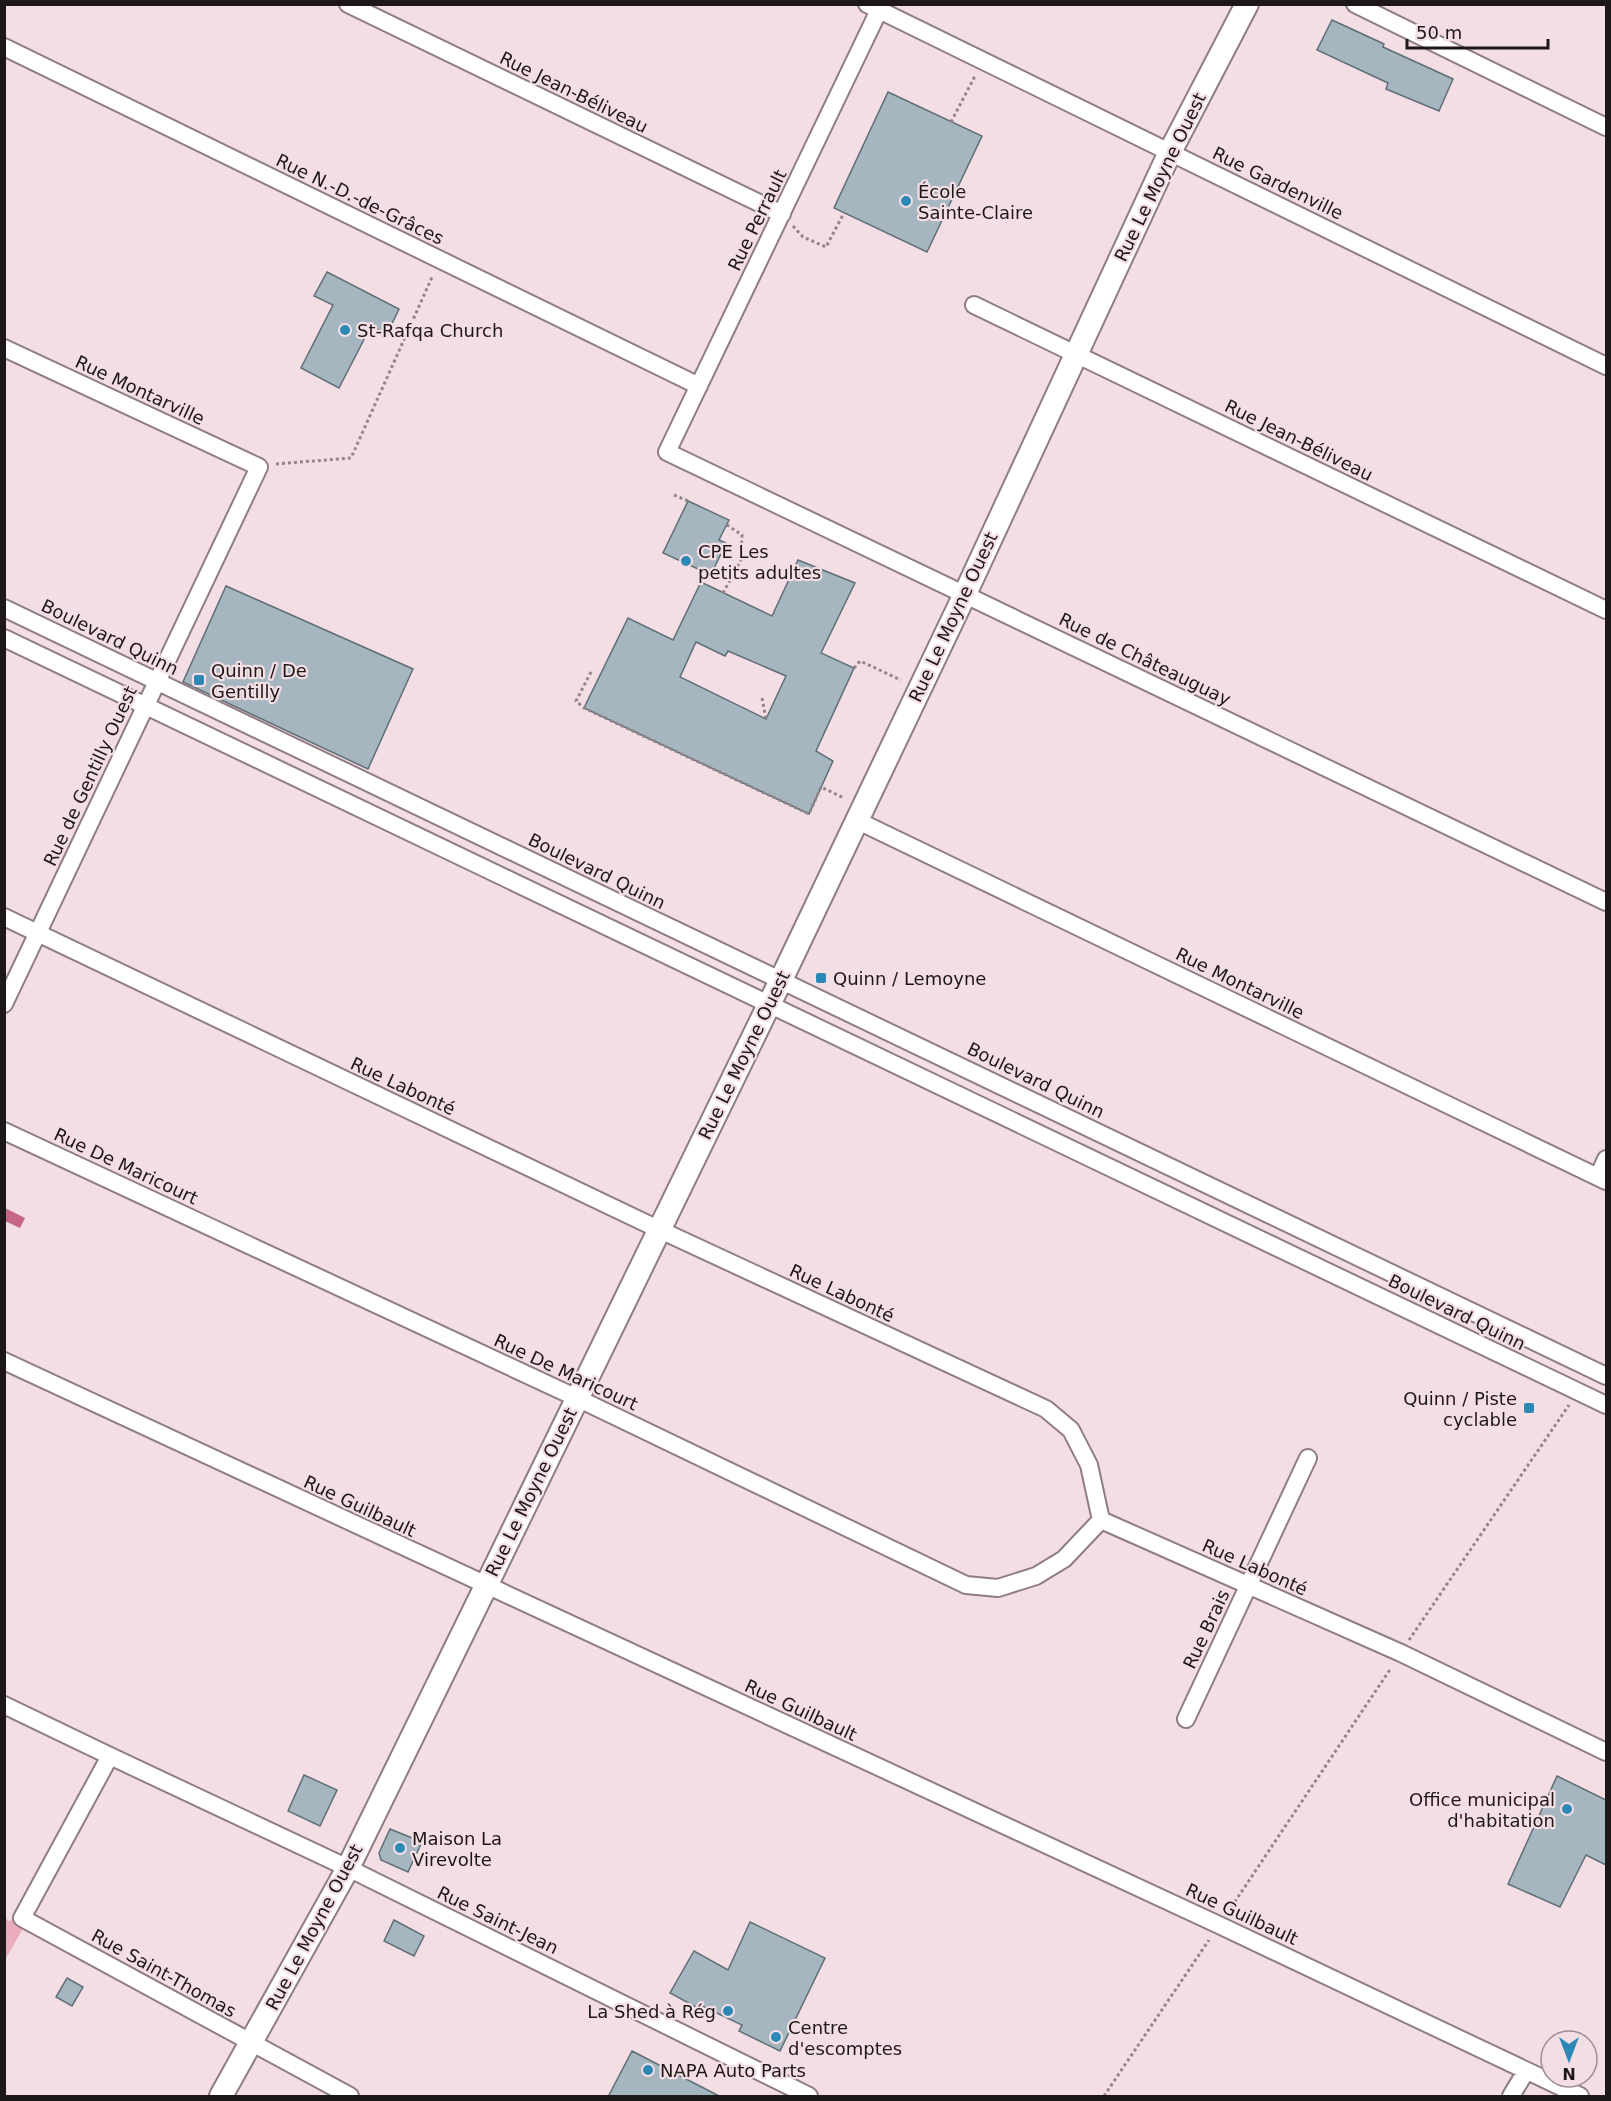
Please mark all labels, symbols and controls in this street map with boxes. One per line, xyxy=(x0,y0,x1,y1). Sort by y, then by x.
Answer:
scale bar xyxy=(1407,12,1548,50)
text: 50 m xyxy=(1416,22,1462,43)
street label: Rue Jean-Béliveau xyxy=(497,47,651,137)
street label: Rue Le Moyne Ouest xyxy=(1110,89,1210,265)
street label: Rue Gardenville xyxy=(1209,142,1347,224)
street label: Rue N.-D.-de-Grâces xyxy=(273,149,447,249)
street label: Rue Perrault xyxy=(723,166,791,274)
place label: École Sainte-Claire xyxy=(918,181,1033,223)
marker: École Sainte-Claire xyxy=(899,194,913,208)
place label: St-Rafqa Church xyxy=(357,320,503,341)
marker: St-Rafqa Church xyxy=(338,323,352,337)
street label: Rue Montarville xyxy=(72,351,208,429)
street label: Rue Jean-Béliveau xyxy=(1222,395,1376,485)
street label: Rue Le Moyne Ouest xyxy=(904,529,1002,705)
place label: CPE Les petits adultes xyxy=(698,541,821,583)
marker: CPE Les petits adultes xyxy=(679,554,693,568)
street label: Boulevard Quinn xyxy=(38,595,182,679)
street label: Rue de Châteauguay xyxy=(1056,608,1234,710)
place label: Quinn / De Gentilly xyxy=(211,660,307,702)
marker: Quinn / De Gentilly xyxy=(192,673,206,687)
street label: Rue de Gentilly Ouest xyxy=(39,683,141,869)
street label: Boulevard Quinn xyxy=(525,829,669,913)
street label: Rue Montarville xyxy=(1172,943,1308,1023)
street label: Rue Le Moyne Ouest xyxy=(694,967,794,1143)
place label: Quinn / Lemoyne xyxy=(833,968,986,989)
marker: Quinn / Lemoyne xyxy=(814,971,828,985)
street label: Boulevard Quinn xyxy=(964,1038,1108,1122)
street label: Rue Labonté xyxy=(347,1053,459,1119)
street label: Rue De Maricourt xyxy=(51,1123,201,1209)
street label: Rue Labonté xyxy=(786,1260,898,1326)
street label: Boulevard Quinn xyxy=(1385,1270,1529,1354)
street label: Rue De Maricourt xyxy=(491,1329,641,1415)
place label: Quinn / Piste cyclable xyxy=(1403,1388,1517,1430)
marker: Quinn / Piste cyclable xyxy=(1522,1401,1536,1415)
street label: Rue Le Moyne Ouest xyxy=(481,1404,581,1580)
street label: Rue Guilbault xyxy=(301,1471,419,1541)
street label: Rue Labonté xyxy=(1199,1534,1311,1600)
street label: Rue Brais xyxy=(1179,1586,1233,1672)
street label: Rue Guilbault xyxy=(742,1675,860,1745)
place label: Office municipal d'habitation xyxy=(1409,1789,1555,1831)
marker: Office municipal d'habitation xyxy=(1560,1802,1574,1816)
place label: Maison La Virevolte xyxy=(412,1828,502,1870)
street label: Rue Le Moyne Ouest xyxy=(261,1840,367,2014)
marker: Maison La Virevolte xyxy=(393,1841,407,1855)
street label: Rue Guilbault xyxy=(1183,1879,1301,1949)
street label: Rue Saint-Jean xyxy=(434,1882,562,1958)
street label: Rue Saint-Thomas xyxy=(88,1925,240,2021)
place label: La Shed à Rég xyxy=(587,2001,716,2022)
marker: La Shed à Rég xyxy=(721,2004,735,2018)
place label: Centre d'escomptes xyxy=(788,2017,902,2059)
north arrow xyxy=(1539,2029,1599,2089)
marker: Centre d'escomptes xyxy=(769,2030,783,2044)
place label: NAPA Auto Parts xyxy=(660,2060,806,2081)
marker: NAPA Auto Parts xyxy=(641,2063,655,2077)
text: N xyxy=(1562,2064,1576,2083)

